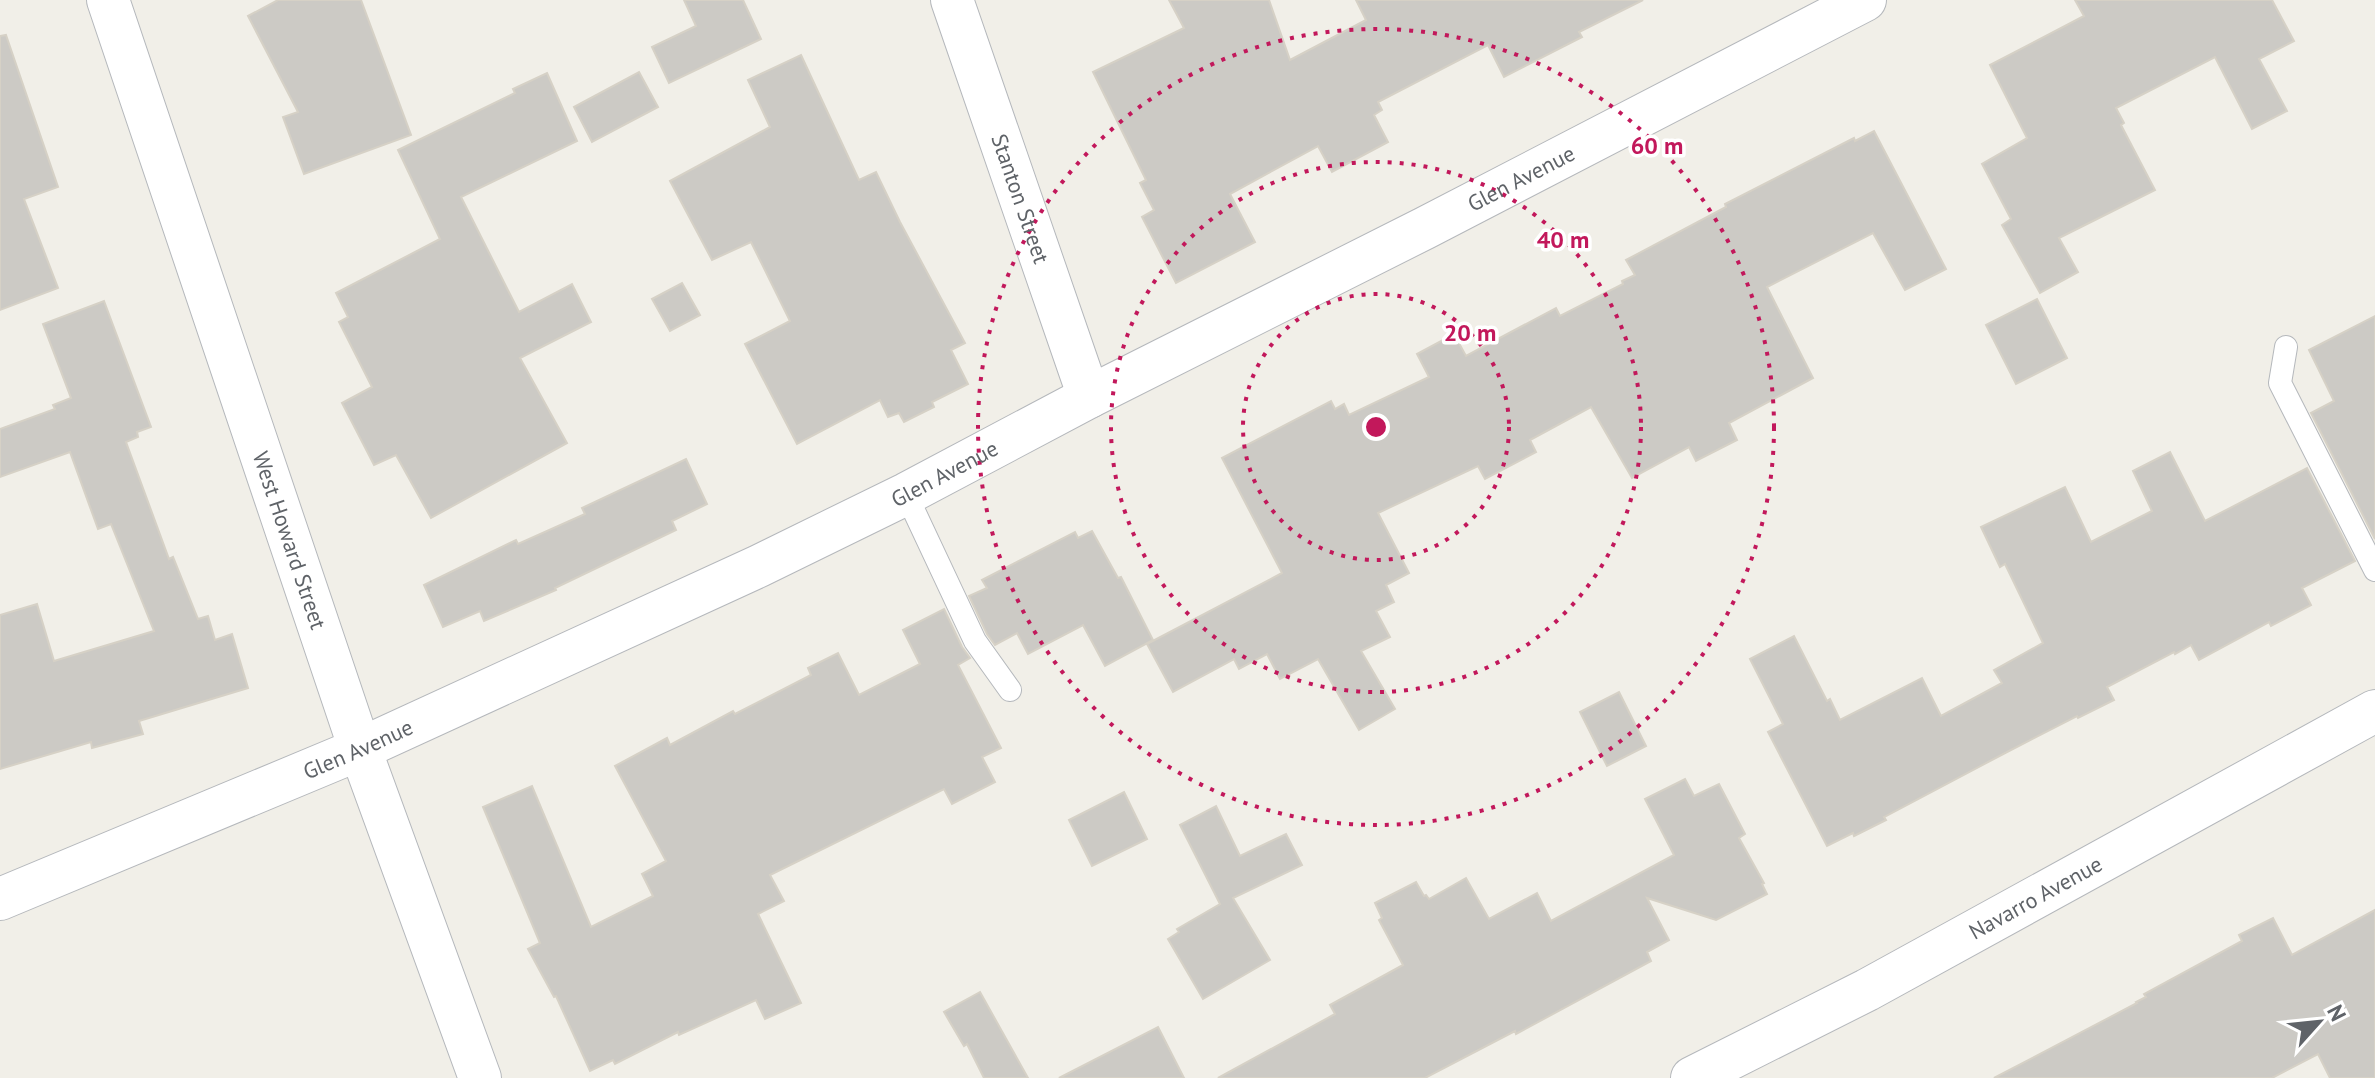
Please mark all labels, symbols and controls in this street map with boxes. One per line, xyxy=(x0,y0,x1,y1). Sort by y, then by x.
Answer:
street label: Stanton Street xyxy=(985,130,1056,268)
text: 60 m xyxy=(1631,130,1683,161)
street label: Glen Avenue xyxy=(1463,139,1579,218)
text: 40 m xyxy=(1537,224,1589,255)
text: 20 m xyxy=(1444,317,1496,348)
centre of rings xyxy=(1362,413,1390,441)
street label: Glen Avenue xyxy=(886,434,1003,513)
street label: West Howard Street xyxy=(247,448,333,633)
street label: Glen Avenue xyxy=(299,713,417,785)
street label: Navarro Avenue xyxy=(1964,850,2107,945)
north arrow xyxy=(2279,982,2359,1062)
text: N xyxy=(2321,1000,2353,1026)

